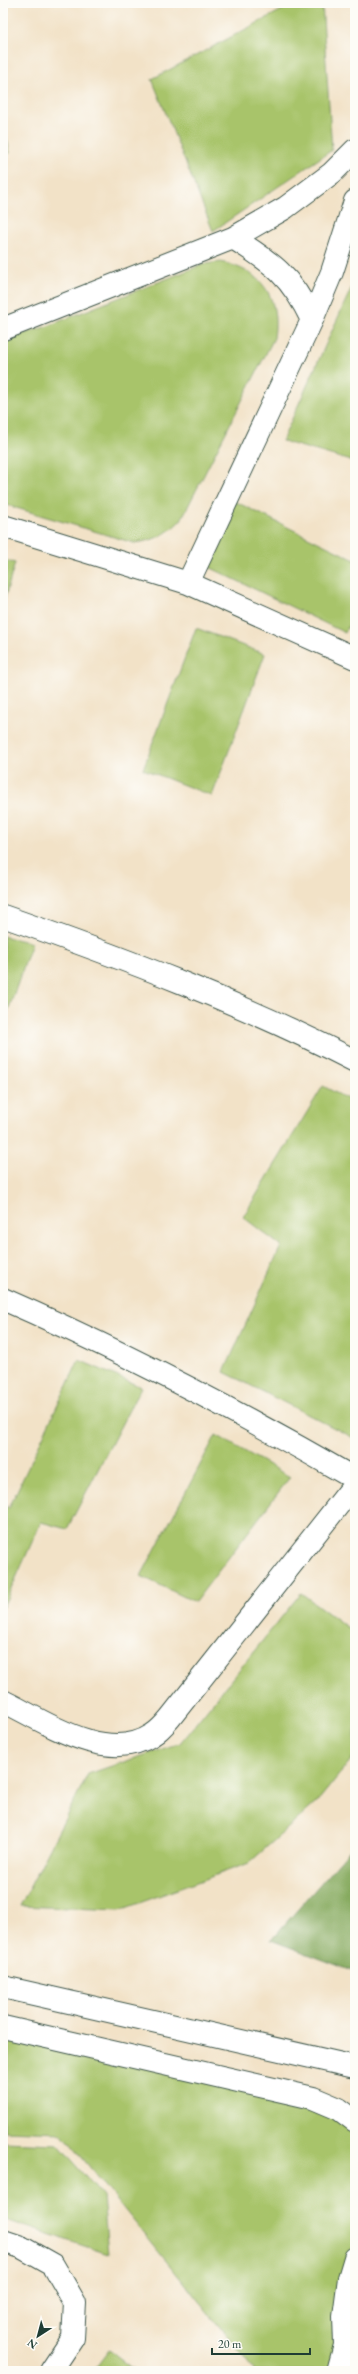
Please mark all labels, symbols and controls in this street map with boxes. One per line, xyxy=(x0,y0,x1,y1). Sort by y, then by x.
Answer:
north arrow xyxy=(18,2316,58,2356)
scale bar xyxy=(212,2330,310,2356)
text: N xyxy=(24,2336,40,2352)
text: 20 m xyxy=(218,2336,242,2352)

